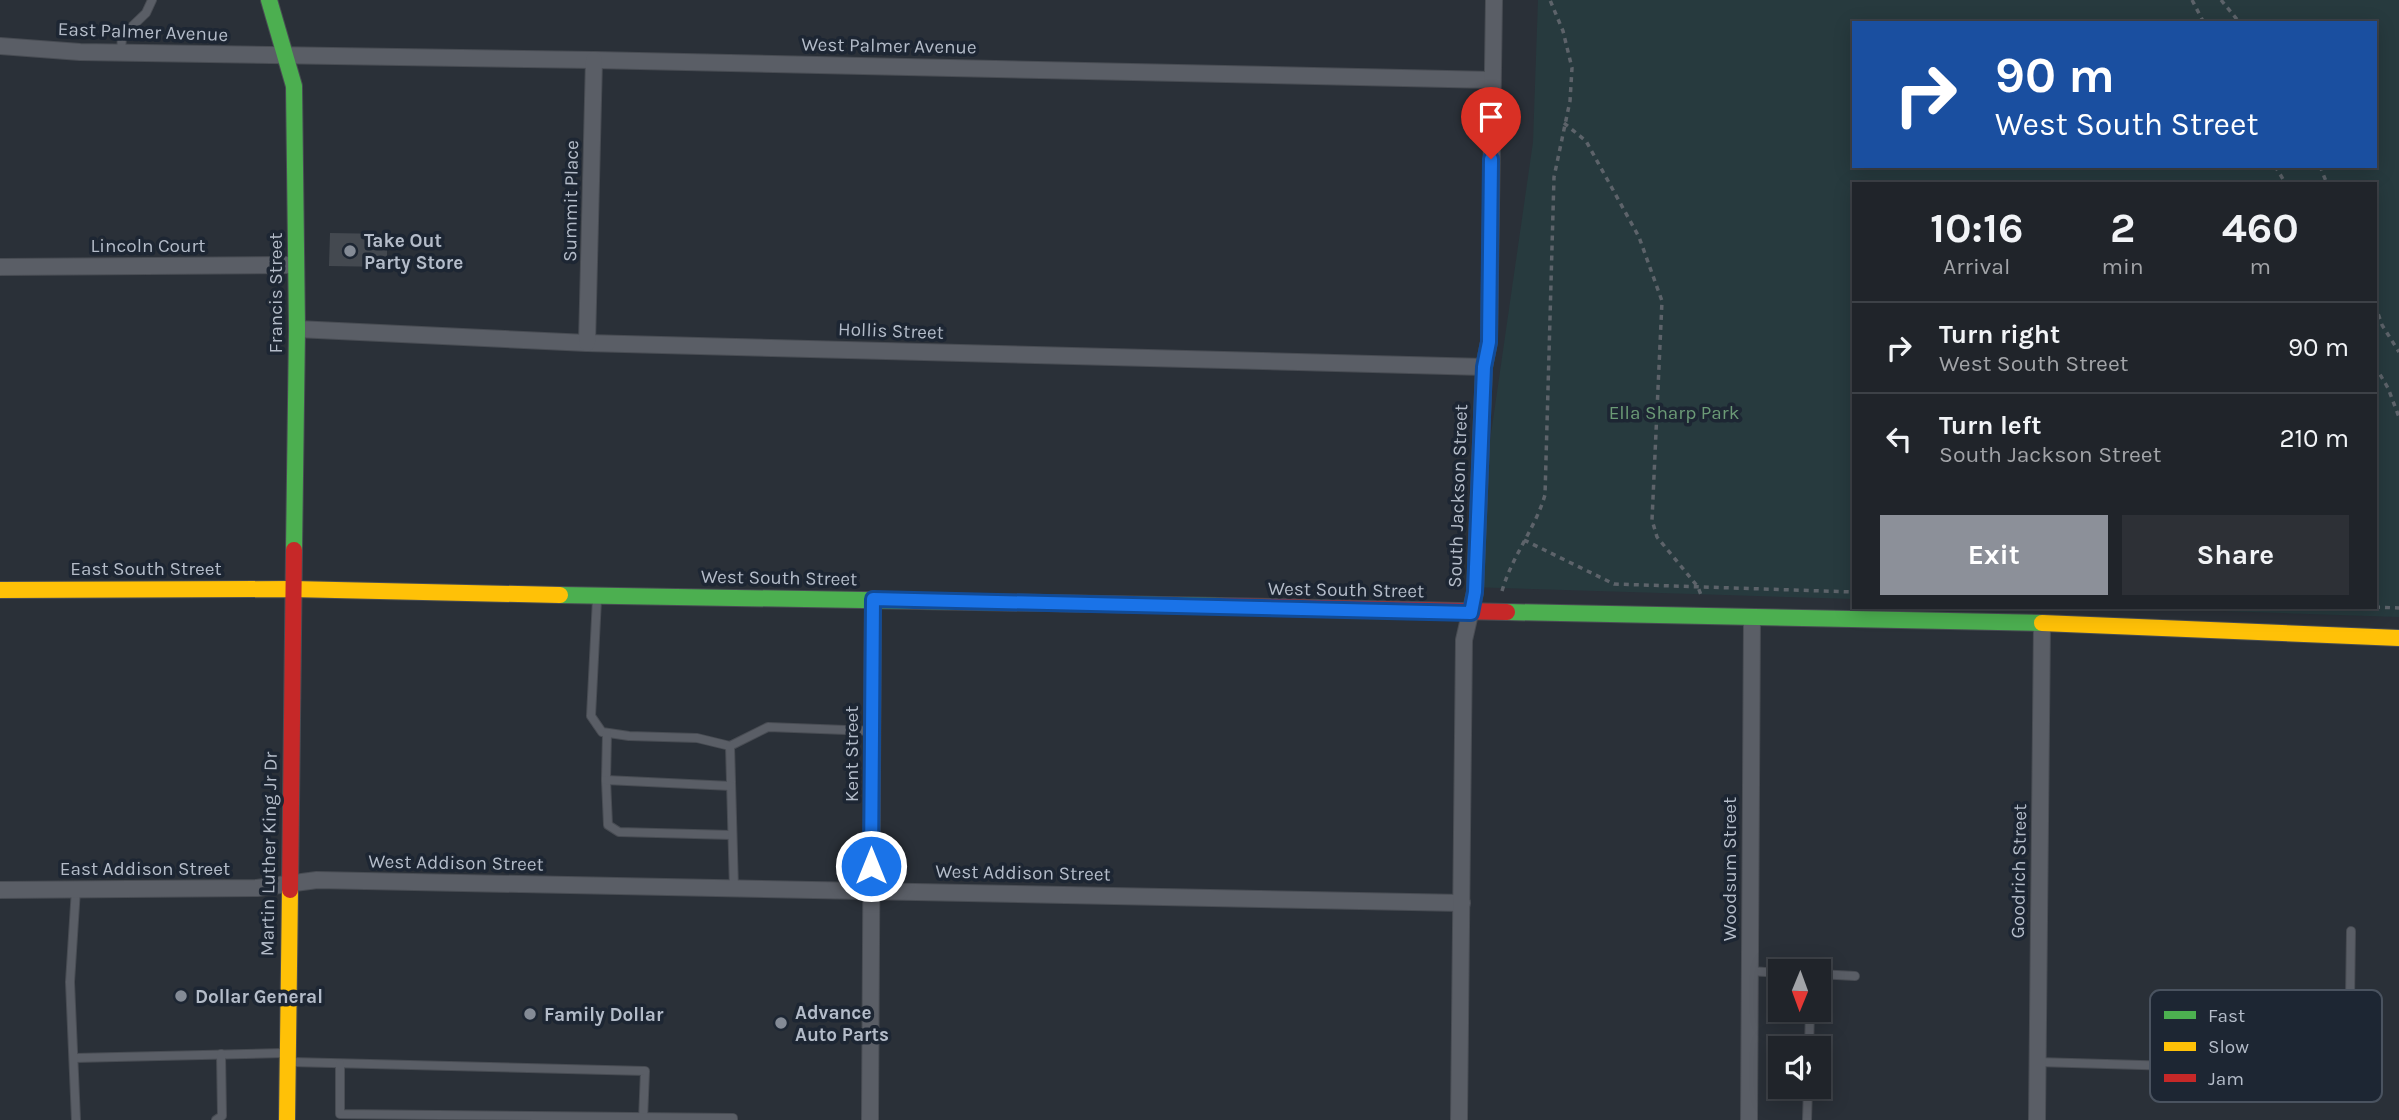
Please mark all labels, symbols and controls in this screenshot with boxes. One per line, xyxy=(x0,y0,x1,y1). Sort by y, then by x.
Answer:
street label: East Palmer Avenue xyxy=(57,18,229,46)
street label: West Palmer Avenue xyxy=(801,33,977,59)
text: 90 m xyxy=(1995,47,2115,104)
icon: right xyxy=(1880,49,1971,140)
pin xyxy=(1461,87,1521,159)
icon: arrive xyxy=(1472,98,1510,136)
text: West South Street xyxy=(1995,106,2258,143)
street label: Summit Place xyxy=(559,140,583,262)
text: 10:16 xyxy=(1930,203,2023,253)
text: 2 xyxy=(2110,203,2135,253)
text: 460 xyxy=(2222,203,2299,253)
place label: Take Out Party Store xyxy=(364,230,463,274)
street label: Francis Street xyxy=(265,233,287,353)
street label: Lincoln Court xyxy=(90,235,206,257)
marker: Take Out Party Store xyxy=(342,243,358,259)
text: Arrival xyxy=(1943,253,2010,280)
text: min xyxy=(2101,253,2144,280)
text: m xyxy=(2250,253,2271,280)
street label: Hollis Street xyxy=(838,318,944,344)
text: Turn right xyxy=(1939,319,2060,350)
icon: right xyxy=(1880,329,1918,367)
text: 90 m xyxy=(2288,332,2349,363)
text: West South Street xyxy=(1939,350,2128,377)
park label: Ella Sharp Park xyxy=(1609,402,1740,424)
street label: South Jackson Street xyxy=(1444,404,1472,588)
text: Turn left xyxy=(1939,410,2041,441)
icon: left xyxy=(1880,420,1918,458)
text: 210 m xyxy=(2279,423,2349,454)
text: South Jackson Street xyxy=(1939,441,2161,468)
button: Exit xyxy=(1880,515,2108,595)
button: Share xyxy=(2122,515,2349,595)
street label: East South Street xyxy=(70,558,222,580)
street label: West South Street xyxy=(701,566,857,590)
street label: West South Street xyxy=(1268,578,1424,602)
street label: Kent Street xyxy=(841,706,863,802)
street label: Martin Luther King Jr Dr xyxy=(256,751,282,957)
street label: Woodsum Street xyxy=(1719,797,1741,941)
street label: Goodrich Street xyxy=(2007,803,2031,939)
position arrow xyxy=(834,829,908,903)
street label: West Addison Street xyxy=(368,850,544,876)
street label: East Addison Street xyxy=(60,858,230,880)
street label: West Addison Street xyxy=(935,860,1111,886)
north arrow xyxy=(1768,959,1830,1022)
map controls xyxy=(1768,959,1831,1099)
place label: Dollar General xyxy=(195,986,323,1008)
marker: Dollar General xyxy=(173,988,189,1004)
legend xyxy=(2150,990,2382,1102)
place label: Advance Auto Parts xyxy=(795,1002,889,1046)
place label: Family Dollar xyxy=(544,1004,664,1026)
text: Fast xyxy=(2208,1005,2245,1027)
marker: Family Dollar xyxy=(522,1006,538,1022)
marker: Advance Auto Parts xyxy=(773,1015,789,1031)
button: sound xyxy=(1768,1036,1831,1099)
text: Slow xyxy=(2208,1036,2249,1058)
text: Jam xyxy=(2208,1068,2244,1090)

